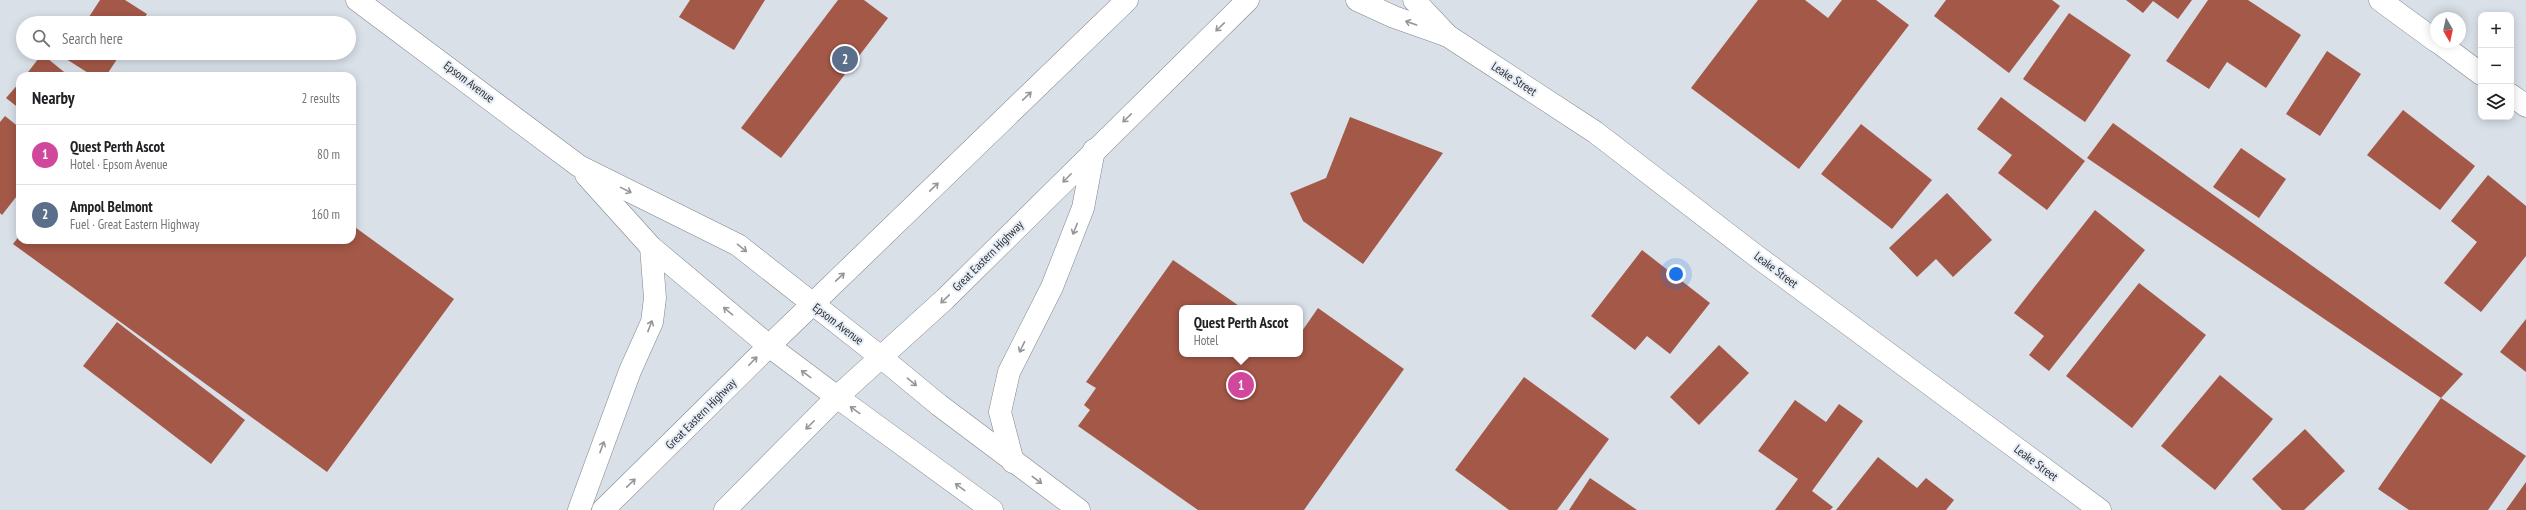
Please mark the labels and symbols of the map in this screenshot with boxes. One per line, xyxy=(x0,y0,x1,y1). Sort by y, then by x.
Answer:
north arrow xyxy=(2430,12,2466,48)
one-way arrow xyxy=(1404,19,1417,26)
one-way arrow xyxy=(1215,22,1225,32)
pin: 2 xyxy=(832,44,858,74)
street label: Epsom Avenue xyxy=(441,58,498,106)
street label: Leake Street xyxy=(1489,58,1540,99)
one-way arrow xyxy=(1022,91,1032,101)
one-way arrow xyxy=(1122,113,1132,123)
one-way arrow xyxy=(1062,173,1072,183)
one-way arrow xyxy=(929,182,939,192)
one-way arrow xyxy=(620,187,632,194)
street label: Great Eastern Highway xyxy=(949,217,1027,294)
one-way arrow xyxy=(1071,222,1078,234)
one-way arrow xyxy=(737,244,748,253)
street label: Leake Street xyxy=(1751,248,1802,291)
your location xyxy=(1666,264,1686,284)
one-way arrow xyxy=(835,272,845,282)
one-way arrow xyxy=(940,294,950,304)
street label: Epsom Avenue xyxy=(810,300,867,348)
one-way arrow xyxy=(723,307,733,316)
one-way arrow xyxy=(646,321,654,333)
one-way arrow xyxy=(1018,341,1025,353)
one-way arrow xyxy=(748,356,758,366)
one-way arrow xyxy=(801,370,812,378)
pin: 1 xyxy=(1228,370,1254,400)
street label: Great Eastern Highway xyxy=(662,375,740,452)
one-way arrow xyxy=(907,378,918,387)
one-way arrow xyxy=(850,406,861,415)
one-way arrow xyxy=(805,420,815,430)
one-way arrow xyxy=(599,441,606,454)
street label: Leake Street xyxy=(2011,441,2062,484)
one-way arrow xyxy=(1031,475,1042,484)
one-way arrow xyxy=(626,478,636,488)
one-way arrow xyxy=(955,483,966,491)

